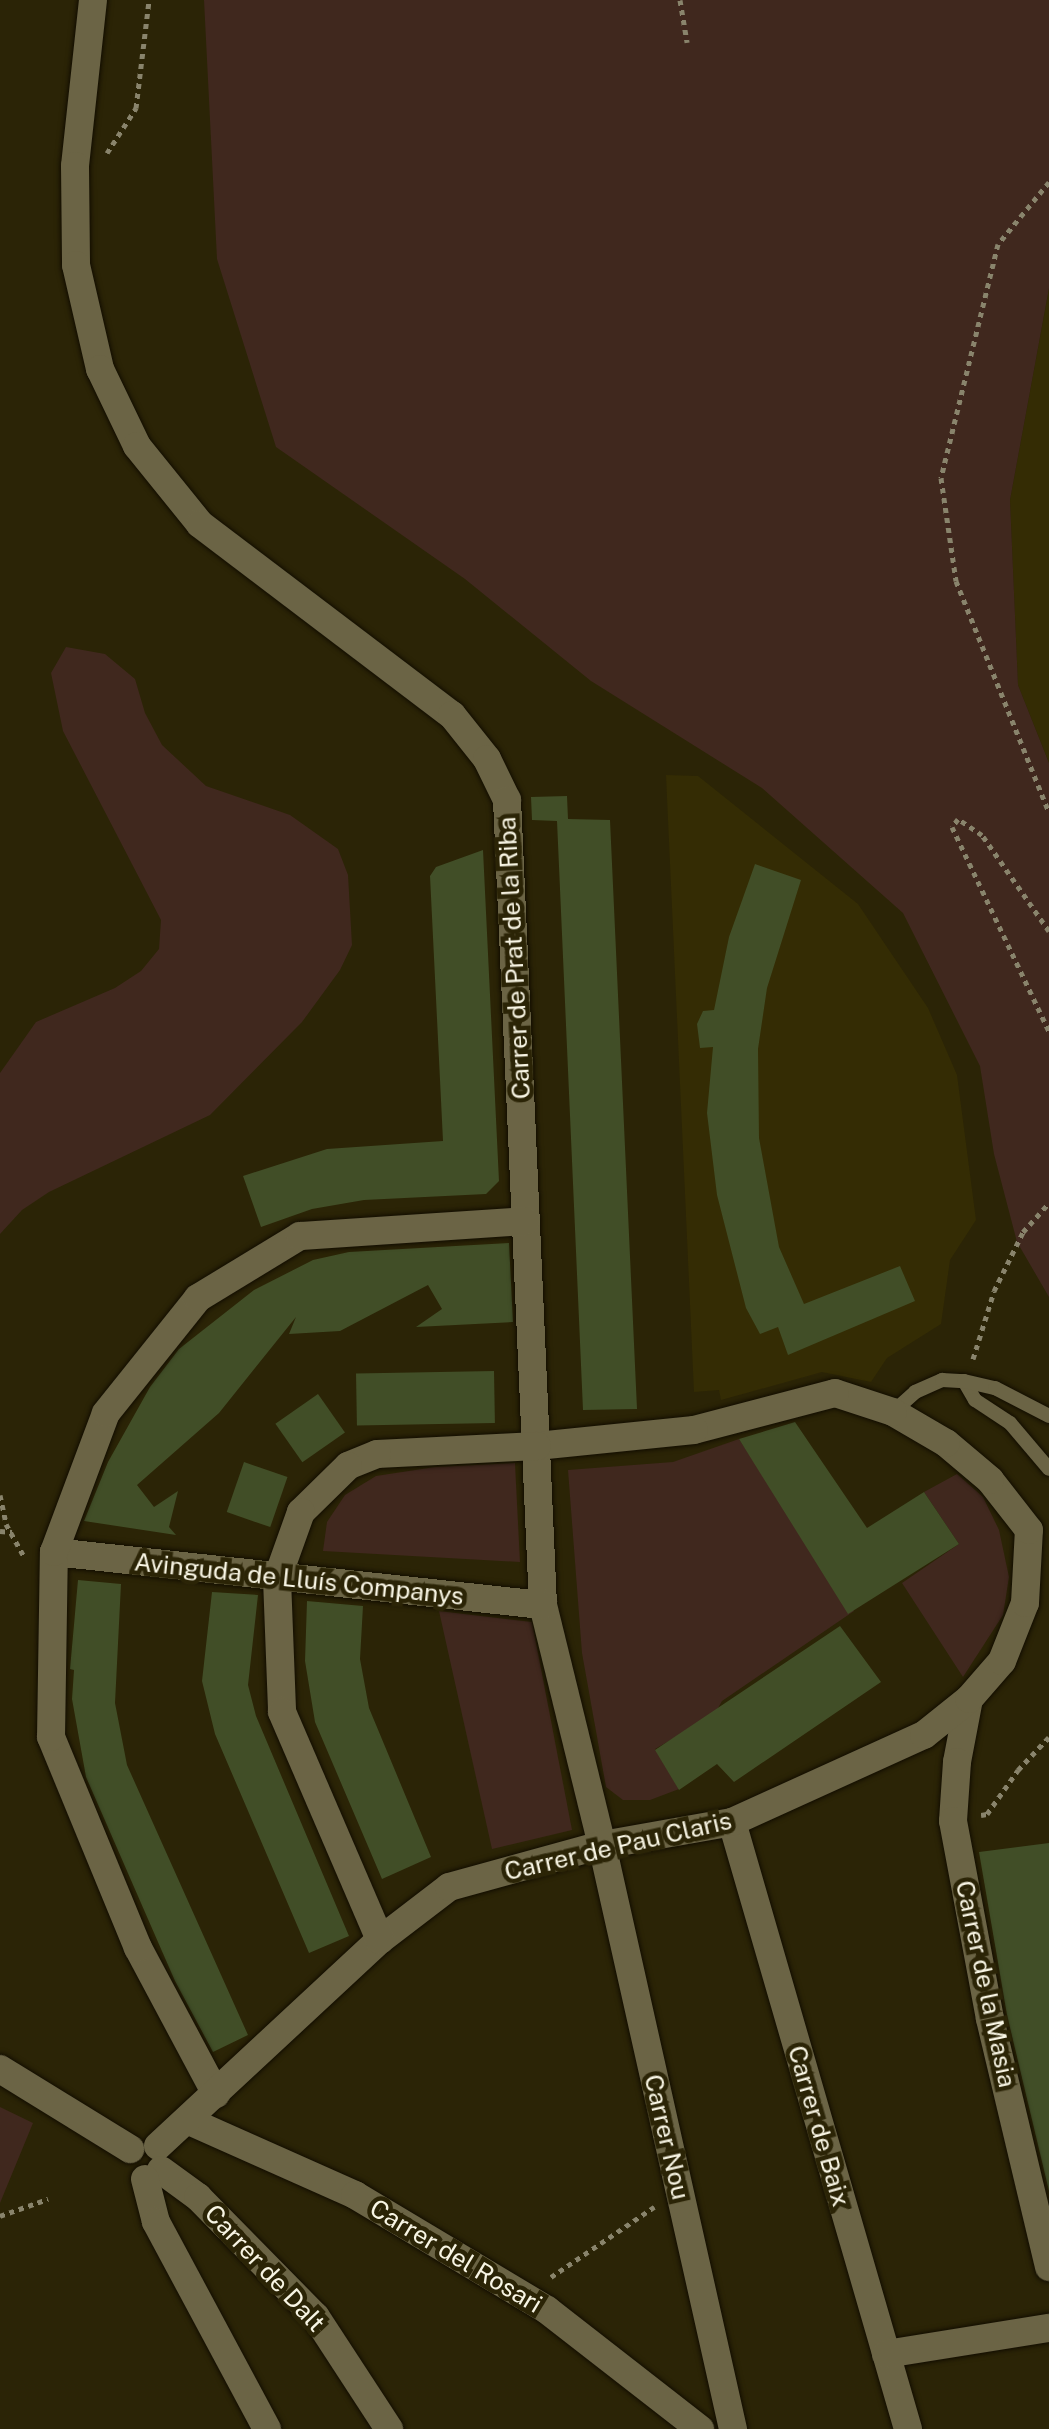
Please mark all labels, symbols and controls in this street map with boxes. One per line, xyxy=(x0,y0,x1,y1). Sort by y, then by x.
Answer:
street label: Carrer de Prat de la Riba xyxy=(492,815,536,1101)
street label: Avinguda de Lluís Companys xyxy=(133,1547,465,1611)
street label: Carrer de Pau Claris xyxy=(501,1805,735,1887)
street label: Carrer de la Masia xyxy=(949,1878,1023,2090)
street label: Carrer de Baix xyxy=(782,2042,856,2210)
street label: Carrer Nou xyxy=(638,2072,696,2202)
street label: Carrer del Rosari xyxy=(364,2193,548,2319)
street label: Carrer de Dalt xyxy=(198,2198,332,2338)

